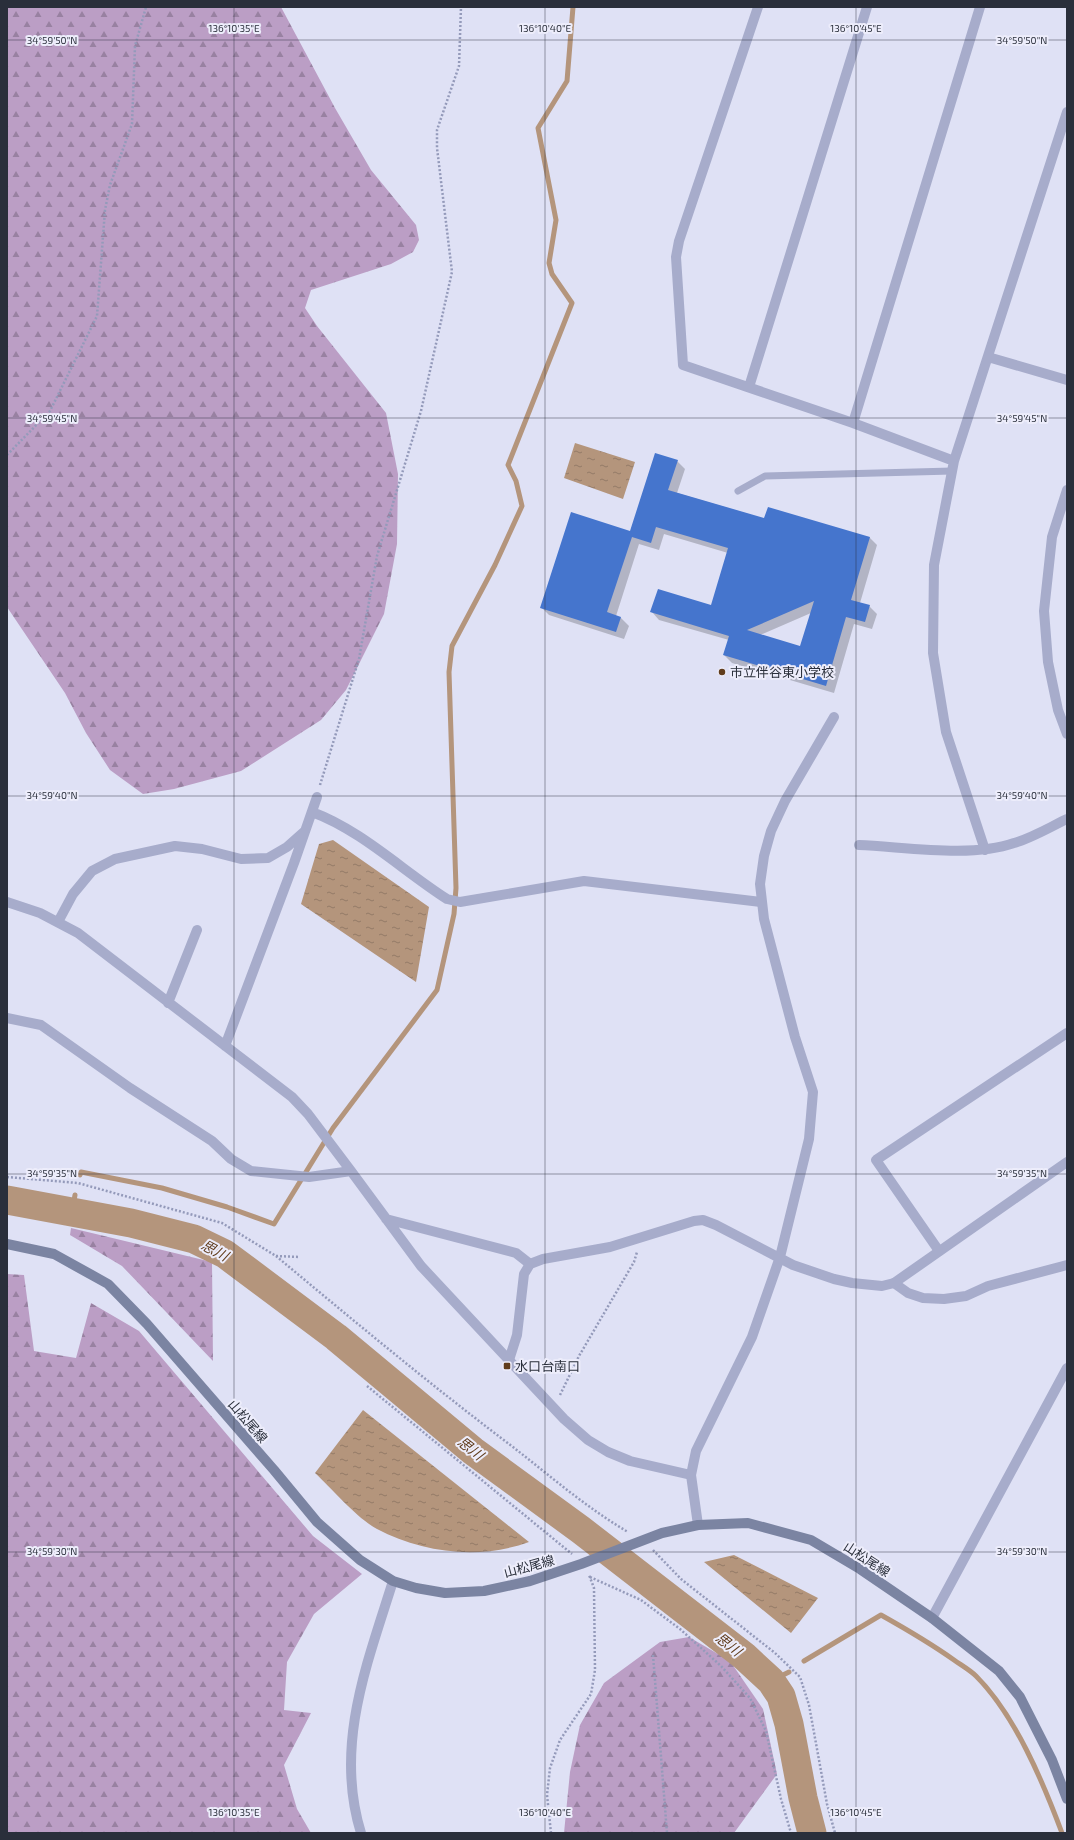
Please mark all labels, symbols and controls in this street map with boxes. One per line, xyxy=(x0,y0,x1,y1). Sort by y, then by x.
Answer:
text: 136°10'35"E xyxy=(208,22,260,34)
text: 136°10'40"E xyxy=(519,22,571,34)
text: 136°10'45"E xyxy=(830,22,882,34)
text: 34°59'50"N xyxy=(27,34,77,46)
text: 34°59'50"N xyxy=(997,34,1047,46)
text: 34°59'45"N xyxy=(27,412,77,424)
text: 34°59'45"N xyxy=(997,412,1047,424)
place label: 市立伴谷東小学校 xyxy=(730,664,834,680)
marker: 市立伴谷東小学校 xyxy=(717,667,727,677)
text: 34°59'40"N xyxy=(26,789,78,801)
text: 34°59'40"N xyxy=(996,789,1048,801)
text: 34°59'35"N xyxy=(27,1167,77,1179)
text: 34°59'35"N xyxy=(997,1167,1047,1179)
water label: 思川 xyxy=(199,1236,233,1265)
place label: 水口台南口 xyxy=(515,1358,580,1374)
marker: 水口台南口 xyxy=(502,1361,512,1371)
street label: 山松尾線 xyxy=(225,1396,271,1446)
water label: 思川 xyxy=(455,1433,489,1465)
street label: 山松尾線 xyxy=(841,1538,893,1580)
text: 34°59'30"N xyxy=(27,1545,77,1557)
text: 34°59'30"N xyxy=(997,1545,1047,1557)
street label: 山松尾線 xyxy=(502,1552,556,1580)
water label: 思川 xyxy=(713,1629,747,1661)
text: 136°10'35"E xyxy=(208,1806,260,1818)
text: 136°10'40"E xyxy=(519,1806,571,1818)
text: 136°10'45"E xyxy=(830,1806,882,1818)

